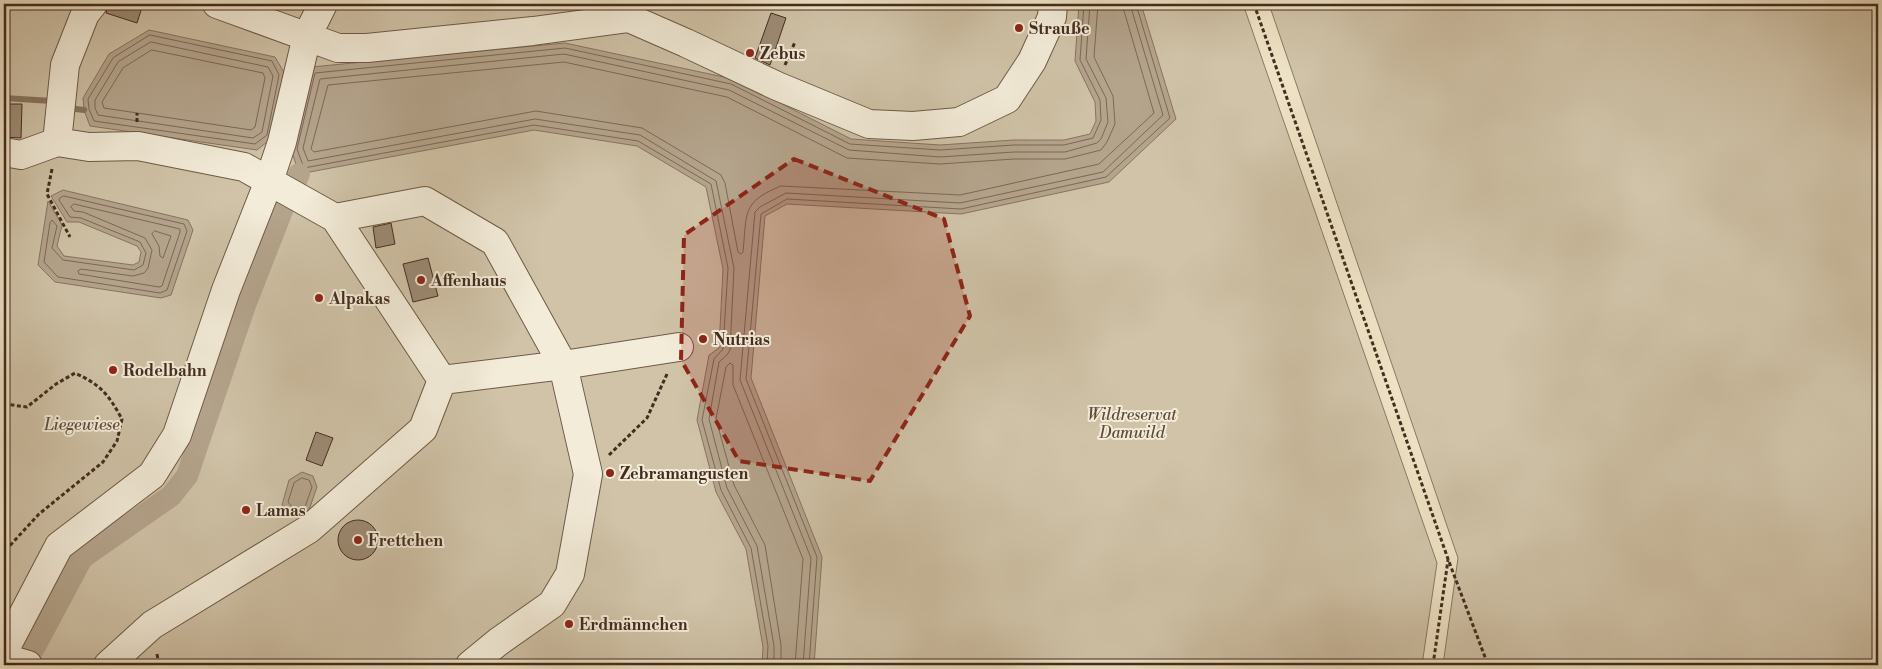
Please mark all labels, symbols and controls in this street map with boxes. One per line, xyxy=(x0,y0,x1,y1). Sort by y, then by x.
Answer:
place label: Strauße xyxy=(1029,19,1090,39)
marker: Strauße xyxy=(1013,22,1025,34)
place label: Zebus xyxy=(760,44,805,64)
marker: Zebus xyxy=(744,47,756,59)
place label: Affenhaus xyxy=(430,271,507,291)
marker: Affenhaus xyxy=(415,274,427,286)
place label: Alpakas xyxy=(328,289,390,309)
marker: Alpakas xyxy=(313,292,325,304)
place label: Nutrias xyxy=(713,330,770,350)
marker: Nutrias xyxy=(697,333,709,345)
place label: Rodelbahn xyxy=(123,361,207,381)
marker: Rodelbahn xyxy=(107,364,119,376)
park label: Wildreservat Damwild xyxy=(1087,405,1177,443)
park label: Liegewiese xyxy=(43,415,120,435)
place label: Zebramangusten xyxy=(620,464,748,484)
marker: Zebramangusten xyxy=(604,467,616,479)
place label: Lamas xyxy=(256,501,306,521)
marker: Lamas xyxy=(240,504,252,516)
place label: Frettchen xyxy=(368,531,443,551)
marker: Frettchen xyxy=(352,534,364,546)
place label: Erdmännchen xyxy=(579,615,688,635)
marker: Erdmännchen xyxy=(563,618,575,630)

